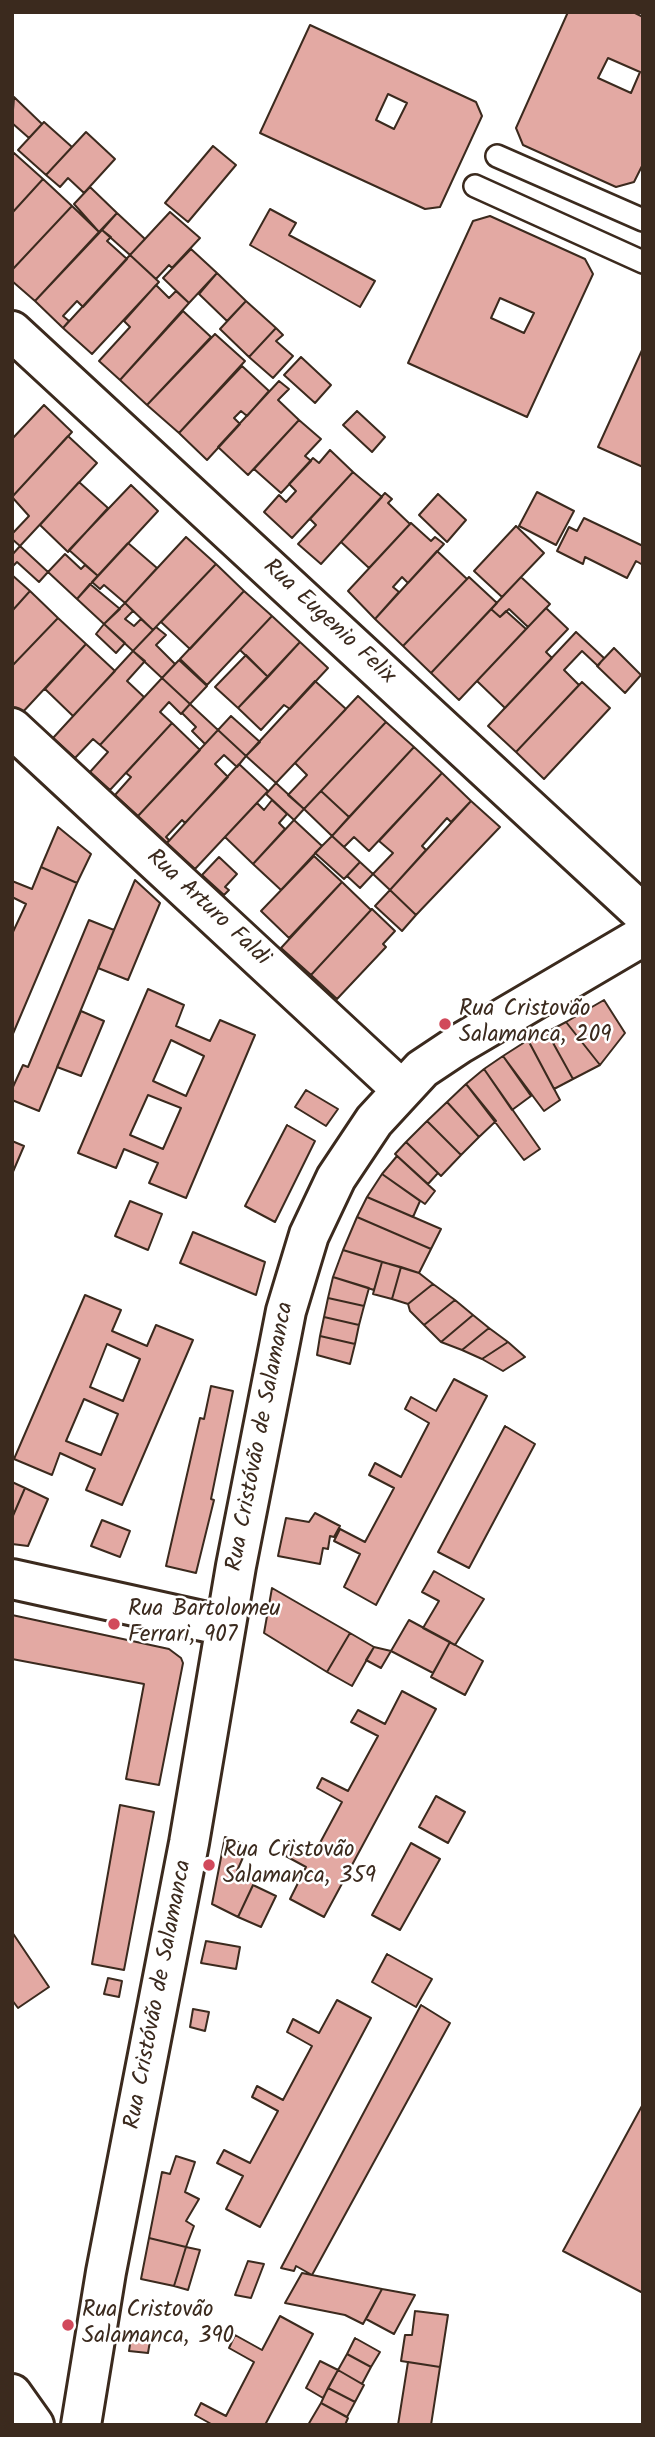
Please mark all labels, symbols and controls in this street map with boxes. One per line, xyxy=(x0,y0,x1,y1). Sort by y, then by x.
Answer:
street label: Rua Eugenio Felix xyxy=(256,555,400,691)
street label: Rua Arturo Faldi xyxy=(140,845,274,973)
place label: Rua Cristovão Salamanca, 209 xyxy=(459,997,611,1051)
marker: Rua Cristovão Salamanca, 209 xyxy=(437,1016,453,1032)
street label: Rua Cristóvão de Salamanca xyxy=(222,1300,302,1574)
place label: Rua Bartolomeu Ferrari, 907 xyxy=(128,1597,281,1651)
marker: Rua Bartolomeu Ferrari, 907 xyxy=(106,1616,122,1632)
place label: Rua Cristovão Salamanca, 359 xyxy=(223,1838,376,1892)
marker: Rua Cristovão Salamanca, 359 xyxy=(201,1857,217,1873)
street label: Rua Cristóvão de Salamanca xyxy=(120,1858,200,2132)
place label: Rua Cristovão Salamanca, 390 xyxy=(82,2298,234,2352)
marker: Rua Cristovão Salamanca, 390 xyxy=(60,2317,76,2333)

